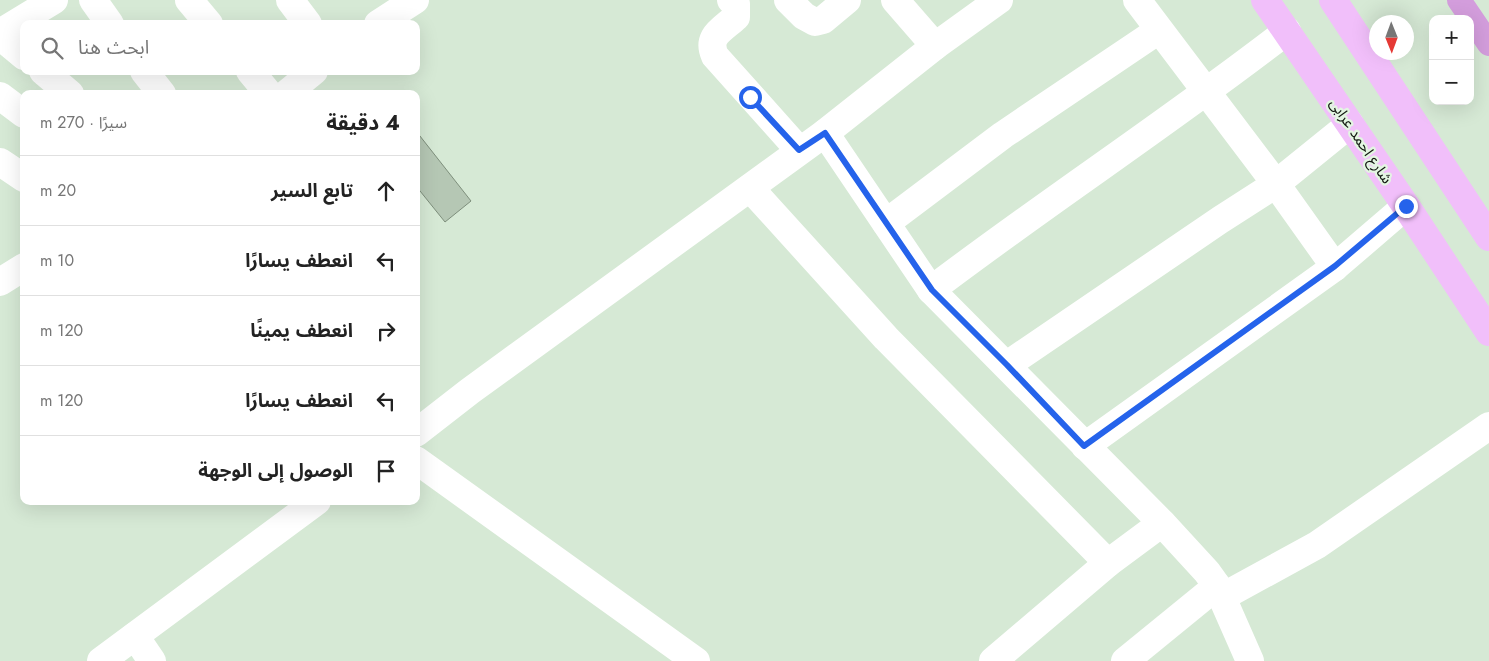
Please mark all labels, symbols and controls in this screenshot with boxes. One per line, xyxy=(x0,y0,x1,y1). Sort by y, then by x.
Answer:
north arrow xyxy=(1369,15,1414,60)
map controls xyxy=(1429,15,1474,105)
button: + xyxy=(1429,15,1474,60)
search box xyxy=(20,20,420,75)
icon: search xyxy=(38,34,66,62)
text: ابحث هنا xyxy=(78,34,149,61)
button: − xyxy=(1429,60,1474,105)
route start xyxy=(739,86,762,109)
street label: شارع احمد عرابى xyxy=(1323,94,1398,189)
text: 4 دقيقة xyxy=(326,108,400,138)
text: سيرًا · 270 m xyxy=(40,111,127,134)
text: تابع السير xyxy=(271,177,353,204)
icon: ahead xyxy=(372,177,400,205)
text: 20 m xyxy=(40,179,76,202)
route end xyxy=(1395,195,1418,218)
text: انعطف يسارًا xyxy=(245,247,353,274)
icon: left xyxy=(372,247,400,275)
text: 10 m xyxy=(40,249,74,272)
text: انعطف يمينًا xyxy=(250,317,353,344)
icon: right xyxy=(372,317,400,345)
text: 120 m xyxy=(40,319,83,342)
text: انعطف يسارًا xyxy=(245,387,353,414)
icon: left xyxy=(372,387,400,415)
text: 120 m xyxy=(40,389,83,412)
text: الوصول إلى الوجهة xyxy=(198,457,353,484)
icon: arrive xyxy=(372,457,400,485)

